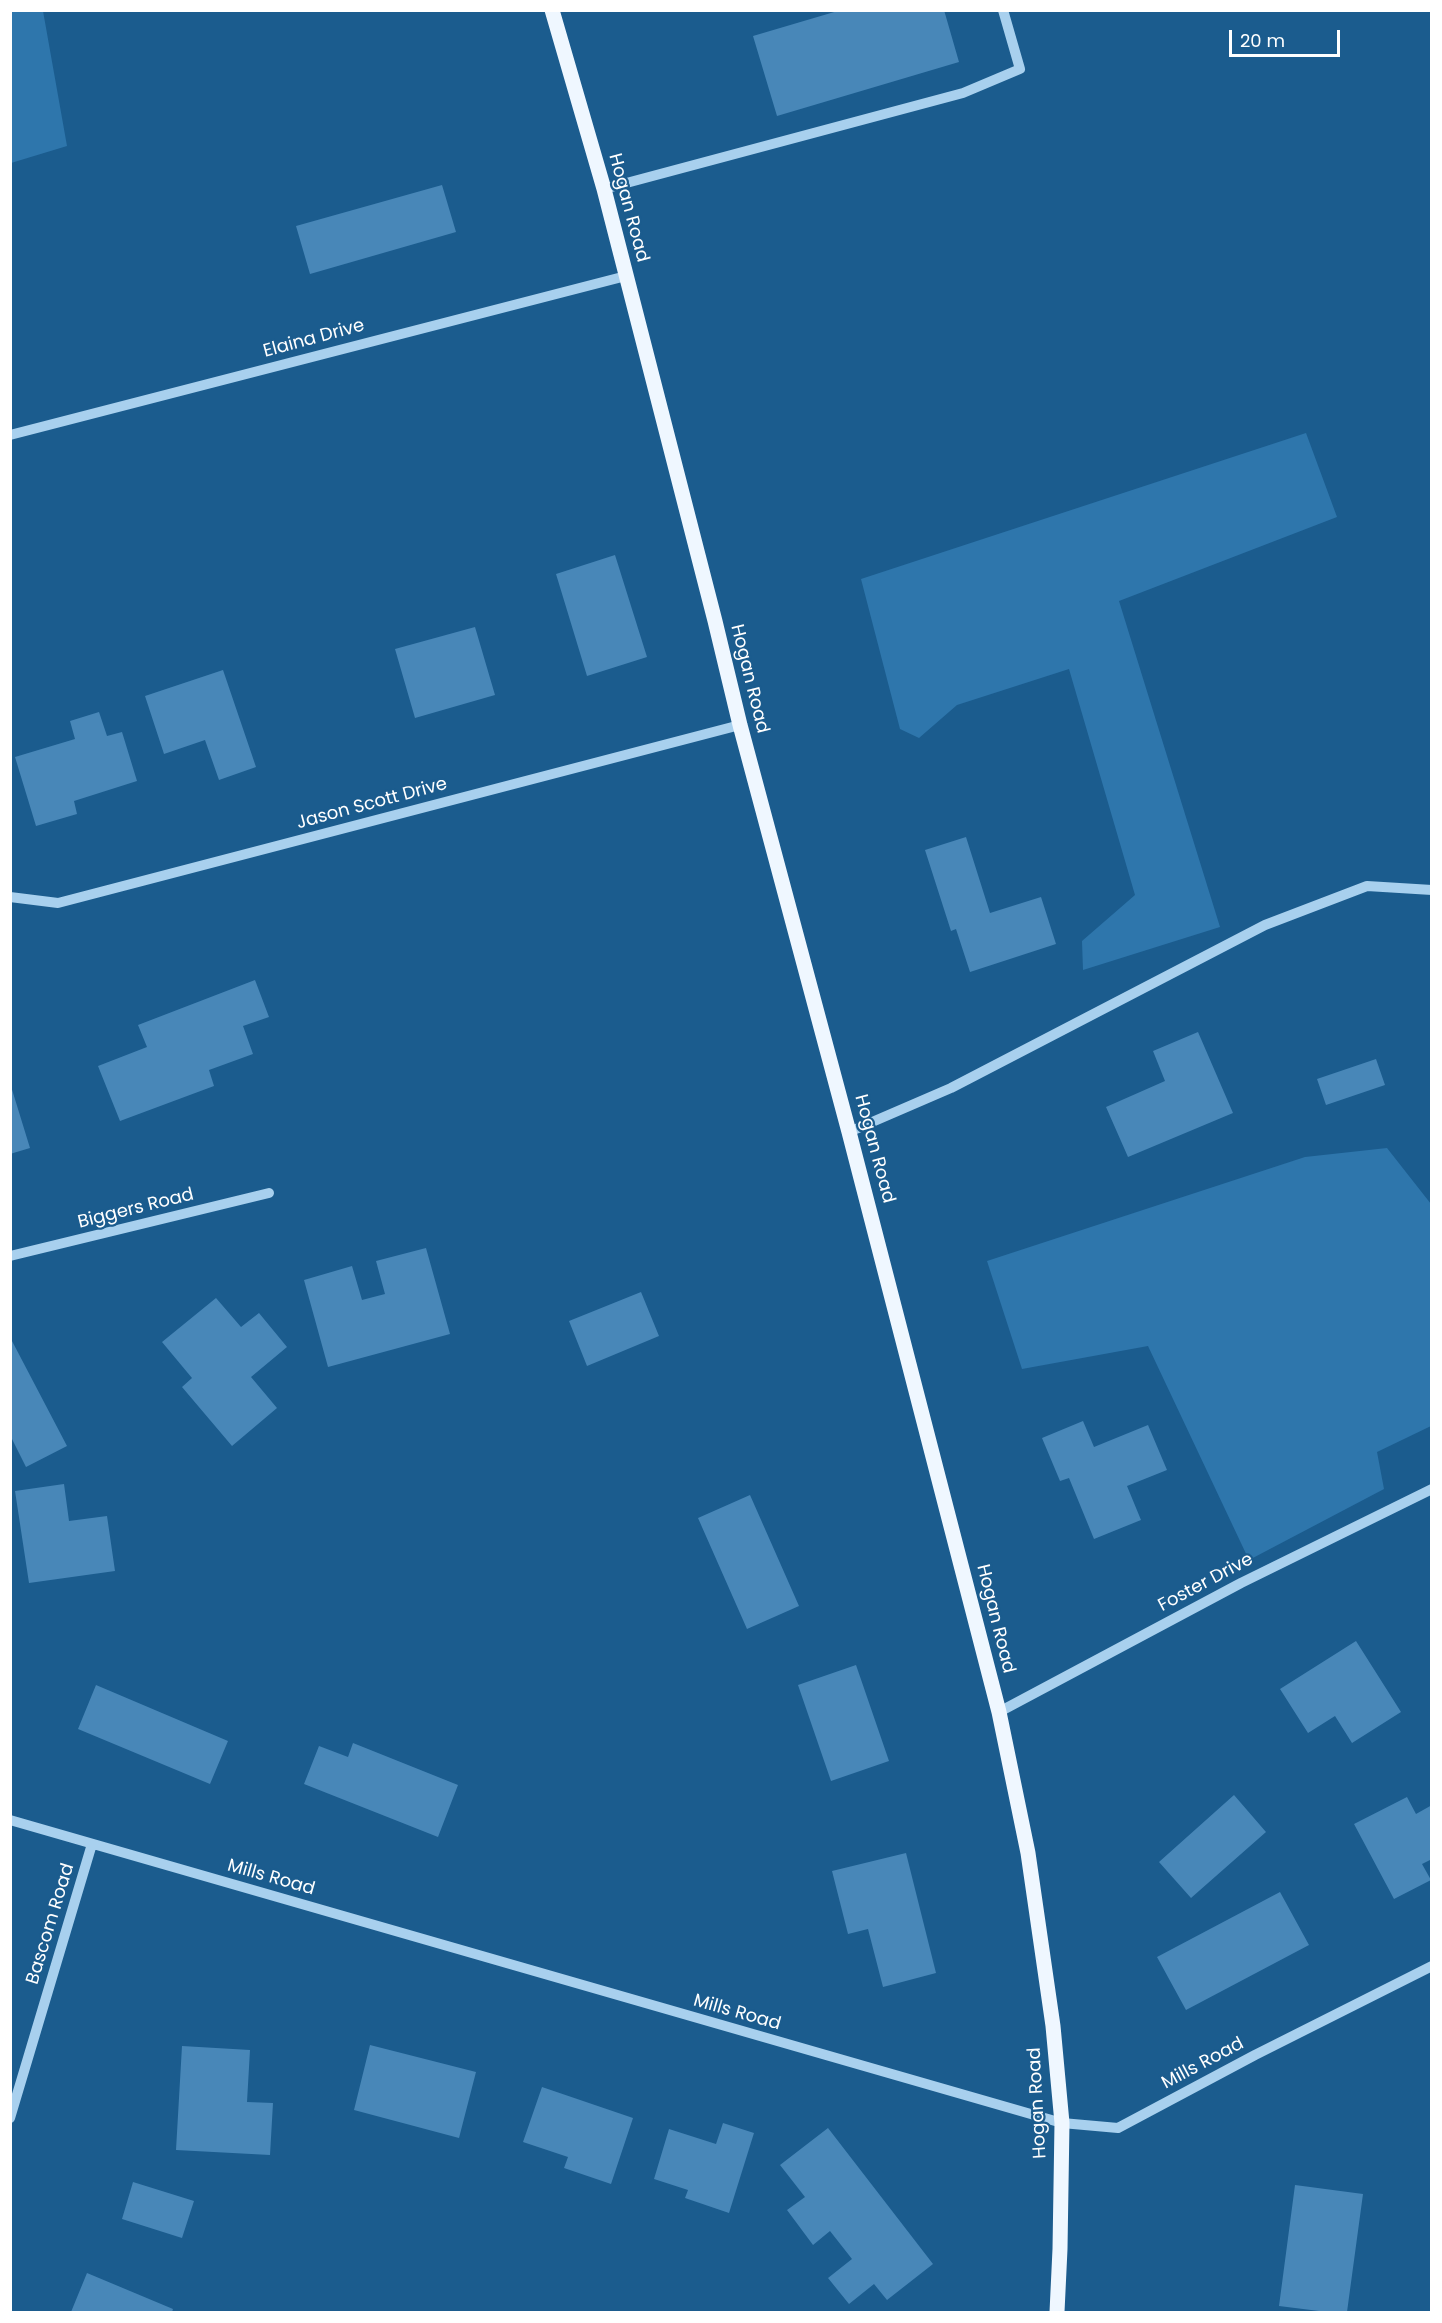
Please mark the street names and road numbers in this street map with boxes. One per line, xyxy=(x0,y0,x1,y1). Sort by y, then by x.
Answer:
street label: Hogan Road xyxy=(603,151,653,265)
street label: Elaina Drive xyxy=(261,315,367,363)
street label: Hogan Road xyxy=(725,622,773,736)
street label: Jason Scott Drive xyxy=(294,774,450,834)
street label: Hogan Road xyxy=(849,1092,899,1206)
street label: Biggers Road xyxy=(76,1184,196,1234)
street label: Foster Drive xyxy=(1155,1549,1257,1617)
street label: Hogan Road xyxy=(971,1562,1019,1676)
street label: Mills Road xyxy=(225,1855,317,1901)
street label: Bascom Road xyxy=(22,1861,80,1987)
street label: Mills Road xyxy=(691,1990,783,2036)
street label: Mills Road xyxy=(1158,2033,1248,2095)
street label: Hogan Road xyxy=(1024,2047,1052,2159)

